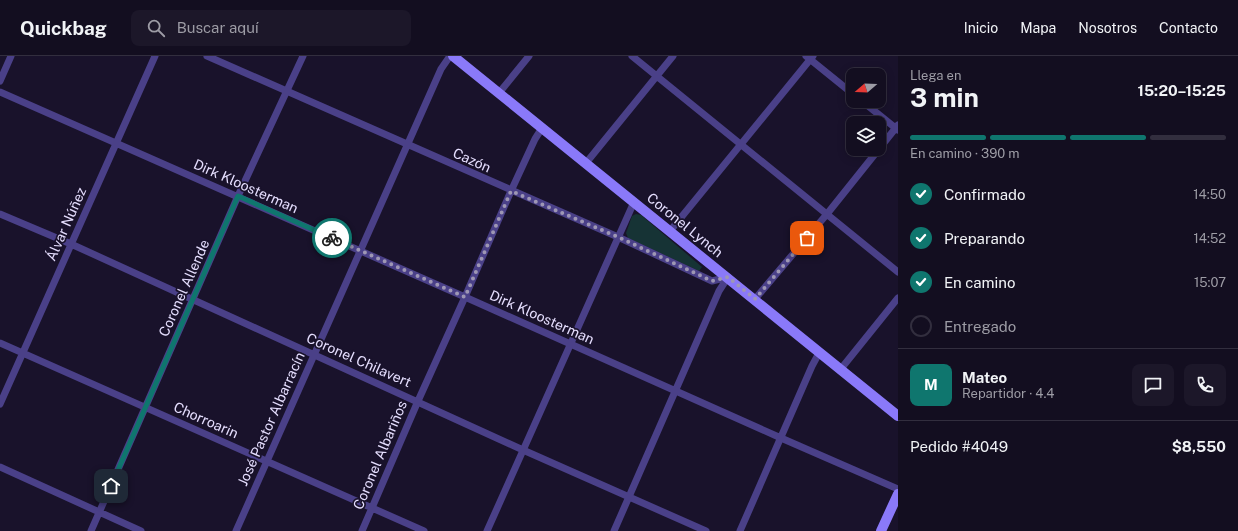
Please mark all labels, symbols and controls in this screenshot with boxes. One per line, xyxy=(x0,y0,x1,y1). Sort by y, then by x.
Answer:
search box xyxy=(131,10,411,46)
text: Quickbag xyxy=(20,17,107,39)
icon: search xyxy=(145,17,167,39)
text: Buscar aquí xyxy=(177,19,259,36)
text: Inicio xyxy=(964,20,998,36)
text: Mapa xyxy=(1020,20,1056,36)
text: Nosotros xyxy=(1078,20,1137,36)
text: Contacto xyxy=(1159,20,1218,36)
north arrow xyxy=(846,68,886,108)
map controls xyxy=(846,68,886,156)
text: Llega en xyxy=(910,68,961,83)
text: 3 min xyxy=(910,82,979,113)
text: 15:20–15:25 xyxy=(1138,82,1226,99)
button: layers xyxy=(846,116,886,156)
street label: Cazón xyxy=(451,145,493,175)
text: En camino · 390 m xyxy=(910,146,1020,161)
street label: Dirk Kloosterman xyxy=(191,156,301,216)
icon: check xyxy=(910,183,932,205)
street label: Álvar Núñez xyxy=(42,184,89,263)
text: Confirmado xyxy=(944,186,1025,203)
text: 14:50 xyxy=(1193,187,1226,202)
street label: Coronel Lynch xyxy=(644,189,726,261)
courier xyxy=(312,218,352,258)
pin xyxy=(790,221,824,255)
icon: bike xyxy=(321,227,343,249)
icon: bag xyxy=(796,227,818,249)
icon: check xyxy=(910,227,932,249)
text: Preparando xyxy=(944,230,1025,247)
text: 14:52 xyxy=(1194,231,1226,246)
street label: Coronel Allende xyxy=(155,237,213,339)
icon: check xyxy=(910,271,932,293)
text: En camino xyxy=(944,274,1016,291)
text: 15:07 xyxy=(1194,275,1226,290)
street label: Dirk Kloosterman xyxy=(487,287,597,347)
text: Entregado xyxy=(944,318,1016,335)
street label: Coronel Chilavert xyxy=(304,330,414,390)
street label: José Pastor Albarracín xyxy=(234,350,308,488)
button: chat xyxy=(1132,364,1174,406)
button: phone xyxy=(1184,364,1226,406)
text: Mateo xyxy=(962,369,1007,386)
text: M xyxy=(924,376,938,393)
text: Repartidor · 4.4 xyxy=(962,386,1055,401)
street label: Coronel Albariños xyxy=(350,398,410,512)
street label: Chorroarin xyxy=(171,399,241,441)
text: Pedido #4049 xyxy=(910,438,1008,455)
text: $8,550 xyxy=(1172,438,1226,455)
pin xyxy=(94,469,128,503)
icon: home xyxy=(100,475,122,497)

